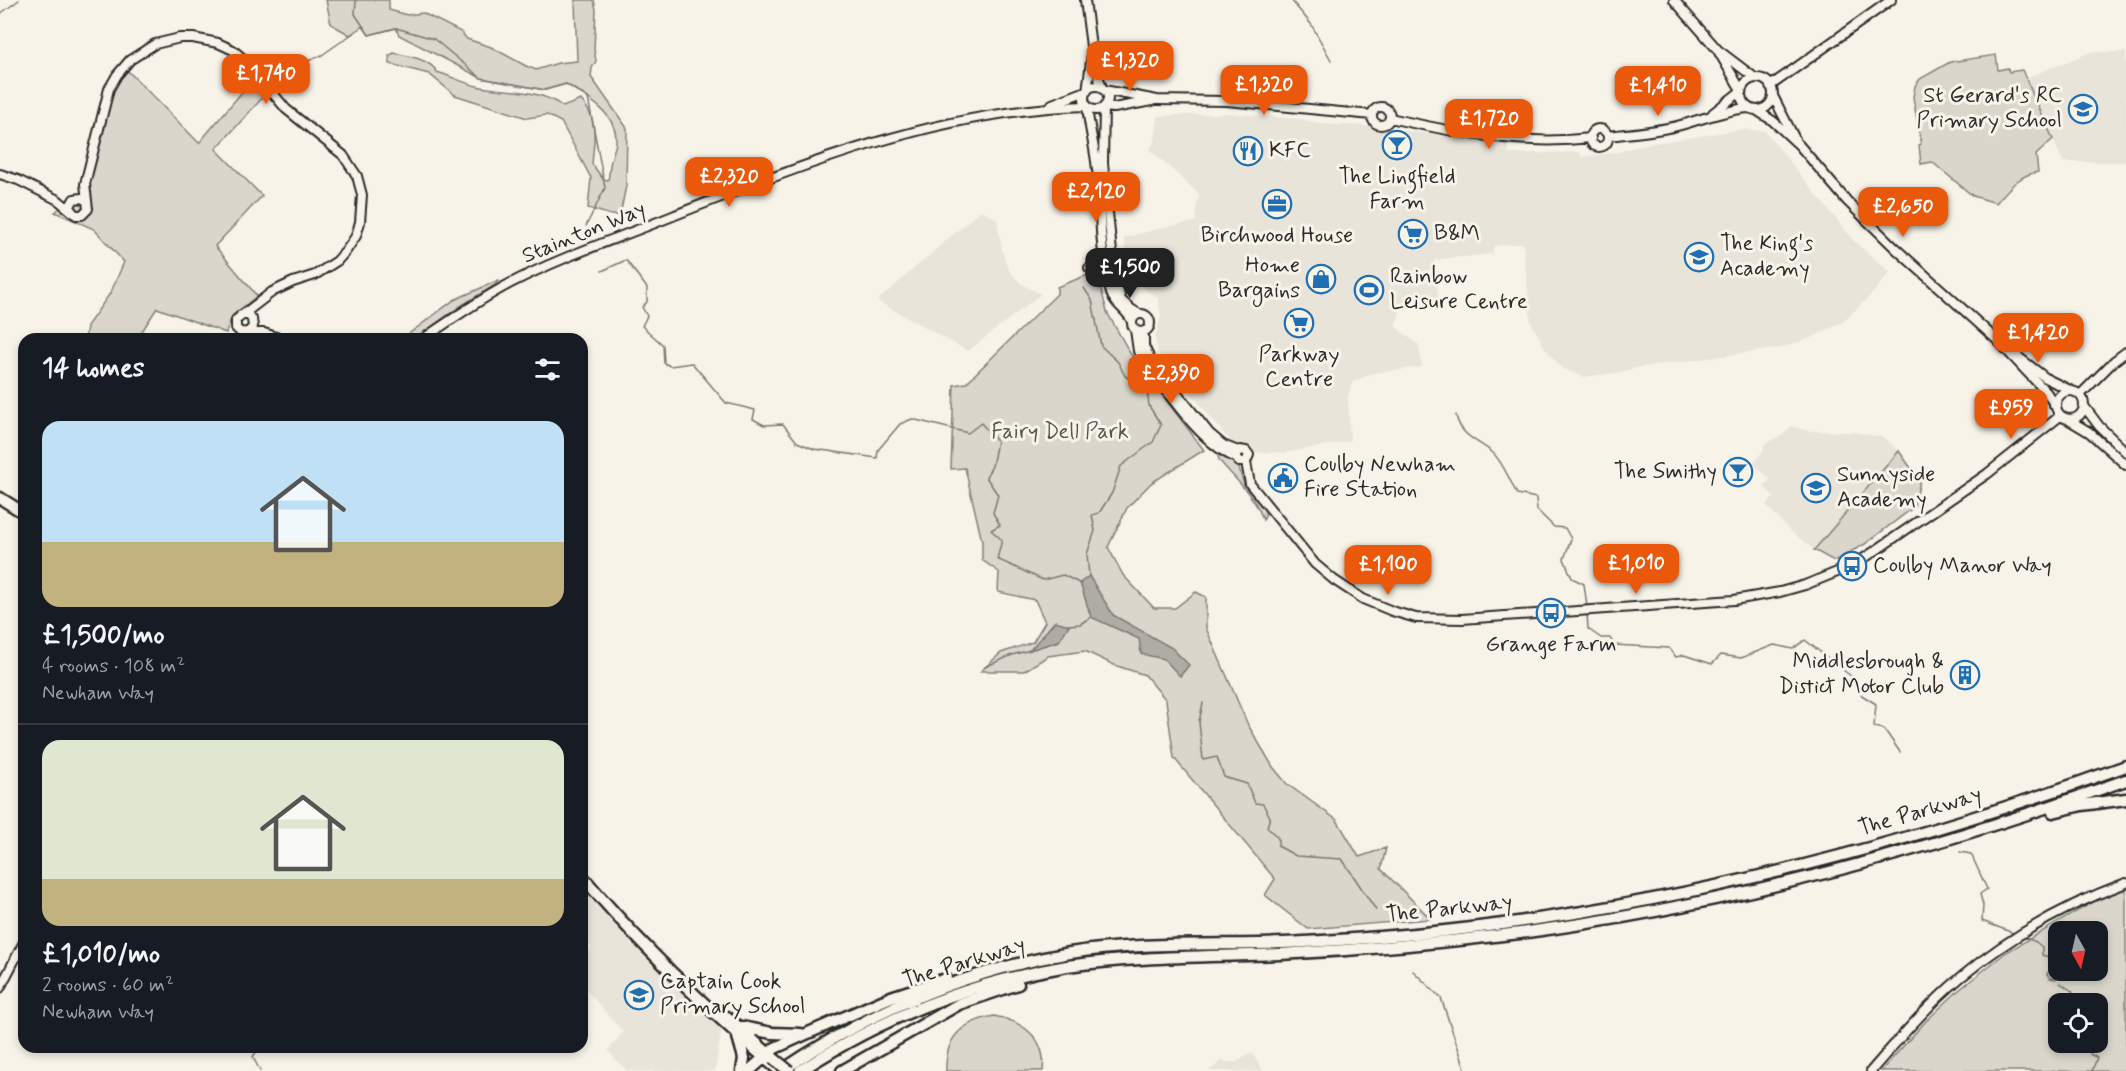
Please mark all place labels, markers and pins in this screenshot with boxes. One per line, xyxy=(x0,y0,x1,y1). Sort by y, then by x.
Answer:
pin: £1,320 xyxy=(1081,41,1179,92)
pin: £1,740 xyxy=(217,54,315,105)
pin: £1,320 xyxy=(1215,65,1313,116)
pin: £1,410 xyxy=(1609,66,1707,117)
place label: St Gerard's RC Primary School xyxy=(1917,82,2062,135)
school or university icon: St Gerard's RC Primary School xyxy=(2067,93,2099,125)
pin: £1,720 xyxy=(1440,99,1538,150)
bar icon: The Lingfield Farm xyxy=(1381,129,1413,161)
restaurant icon: KFC xyxy=(1232,135,1264,167)
place label: KFC xyxy=(1269,137,1311,165)
pin: £2,320 xyxy=(680,157,778,208)
place label: The Lingfield Farm xyxy=(1338,163,1456,216)
pin: £2,120 xyxy=(1047,172,1145,223)
pin: £2,650 xyxy=(1854,187,1952,238)
office icon: Birchwood House xyxy=(1261,188,1293,220)
supermarket icon: B&M xyxy=(1397,218,1429,250)
place label: B&M xyxy=(1434,220,1480,248)
place label: Birchwood House xyxy=(1201,222,1353,250)
place label: The King's Academy xyxy=(1720,230,1813,283)
school or university icon: The King's Academy xyxy=(1683,241,1715,273)
pin: £1,500 xyxy=(1081,248,1179,299)
place label: Home Bargains xyxy=(1218,252,1300,308)
shop icon: Home Bargains xyxy=(1305,263,1337,295)
place label: Rainbow Leisure Centre xyxy=(1390,263,1528,316)
sports icon: Rainbow Leisure Centre xyxy=(1353,274,1385,306)
supermarket icon: Parkway Centre xyxy=(1283,307,1315,339)
pin: £1,420 xyxy=(1989,313,2087,364)
place label: Parkway Centre xyxy=(1259,341,1339,394)
pin: £2,390 xyxy=(1122,354,1220,405)
pin: £959 xyxy=(1975,389,2047,440)
place label: Coulby Newham Fire Station xyxy=(1304,451,1456,504)
bar icon: The Smithy xyxy=(1722,456,1754,488)
place label: The Smithy xyxy=(1614,458,1717,486)
place label: Sunnyside Academy xyxy=(1837,461,1935,514)
public building icon: Coulby Newham Fire Station xyxy=(1267,462,1299,494)
school or university icon: Sunnyside Academy xyxy=(1800,472,1832,504)
pin: £1,010 xyxy=(1587,544,1685,595)
pin: £1,100 xyxy=(1339,545,1437,596)
bus stop icon: Coulby Manor Way xyxy=(1836,550,1868,582)
place label: Coulby Manor Way xyxy=(1873,552,2052,580)
bus stop icon: Grange Farm xyxy=(1535,597,1567,629)
place label: Grange Farm xyxy=(1485,631,1617,660)
place label: Middlesbrough & Distict Motor Club xyxy=(1779,648,1944,701)
building icon: Middlesbrough & Distict Motor Club xyxy=(1949,659,1981,691)
place label: Captain Cook Primary School xyxy=(660,968,805,1021)
school or university icon: Captain Cook Primary School xyxy=(623,979,655,1011)

